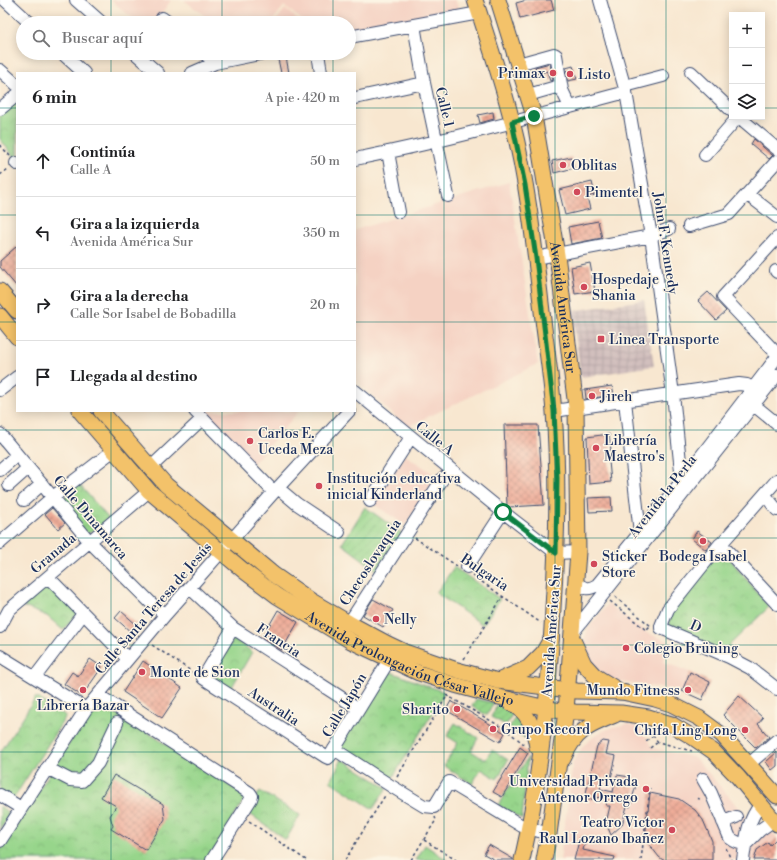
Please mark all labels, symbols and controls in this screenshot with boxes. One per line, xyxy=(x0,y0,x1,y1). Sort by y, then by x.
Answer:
map controls xyxy=(729,12,765,120)
button: + xyxy=(729,12,765,48)
search box xyxy=(16,16,356,60)
icon: search xyxy=(30,27,52,49)
text: Buscar aquí xyxy=(62,29,143,48)
button: − xyxy=(729,48,765,84)
place label: Primax xyxy=(498,65,546,83)
place label: Listo xyxy=(578,66,611,84)
marker: Primax xyxy=(548,68,558,78)
marker: Listo xyxy=(565,69,575,79)
button: layers xyxy=(729,84,765,120)
street label: Calle 1 xyxy=(431,85,457,129)
text: 6 min xyxy=(32,87,77,109)
text: A pie · 420 m xyxy=(265,90,340,106)
route end xyxy=(525,107,543,125)
text: Continúa xyxy=(70,143,135,162)
icon: ahead xyxy=(32,150,54,172)
text: 50 m xyxy=(310,153,340,169)
place label: Oblitas xyxy=(571,157,617,175)
marker: Oblitas xyxy=(558,160,568,170)
text: Calle A xyxy=(70,162,111,178)
place label: Pimentel xyxy=(585,184,643,202)
marker: Pimentel xyxy=(572,187,582,197)
street label: John F. Kennedy xyxy=(648,190,682,296)
text: Gira a la izquierda xyxy=(70,215,200,234)
icon: left xyxy=(32,222,54,244)
text: 350 m xyxy=(303,225,340,241)
text: Avenida América Sur xyxy=(70,234,193,250)
street label: Avenida América Sur xyxy=(545,239,580,374)
place label: Hospedaje Shania xyxy=(592,271,659,305)
marker: Hospedaje Shania xyxy=(579,282,589,292)
text: Gira a la derecha xyxy=(70,287,189,306)
icon: right xyxy=(32,294,54,316)
text: 20 m xyxy=(310,297,340,313)
text: Calle Sor Isabel de Bobadilla xyxy=(70,306,236,322)
place label: Linea Transporte xyxy=(609,331,719,349)
marker: Linea Transporte xyxy=(596,334,606,344)
icon: arrive xyxy=(32,366,54,388)
text: Llegada al destino xyxy=(70,367,198,386)
place label: Jireh xyxy=(599,388,633,406)
marker: Jireh xyxy=(587,391,597,401)
street label: Calle A xyxy=(411,418,458,460)
place label: Carlos E. Uceda Meza xyxy=(258,425,334,459)
place label: Librería Maestro's xyxy=(604,432,665,466)
marker: Carlos E. Uceda Meza xyxy=(245,436,255,446)
marker: Librería Maestro's xyxy=(591,443,601,453)
street label: Avenida la Perla xyxy=(624,451,701,543)
place label: Institución educativa inicial Kinderland xyxy=(327,470,462,504)
street label: Calle Dinamarca xyxy=(49,472,132,564)
marker: Institución educativa inicial Kinderland xyxy=(314,481,324,491)
route start xyxy=(494,503,512,521)
street label: Checoslovaquia xyxy=(336,515,406,609)
street label: Granada xyxy=(27,529,81,578)
marker: Bodega Isabel xyxy=(698,536,708,546)
street label: Calle Santa Teresa de Jesús xyxy=(91,539,216,679)
place label: Sticker Store xyxy=(602,548,647,582)
place label: Bodega Isabel xyxy=(658,548,747,566)
street label: Bulgaria xyxy=(456,550,513,596)
marker: Sticker Store xyxy=(589,559,599,569)
street label: Avenida América Sur xyxy=(538,564,566,699)
street label: Avenida Prolongación César Vallejo xyxy=(301,607,516,710)
place label: Nelly xyxy=(384,611,417,629)
marker: Nelly xyxy=(371,614,381,624)
street label: D xyxy=(687,616,704,637)
street label: Francia xyxy=(253,620,305,662)
place label: Colegio Brüning xyxy=(634,640,739,658)
marker: Colegio Brüning xyxy=(621,643,631,653)
place label: Monte de Sion xyxy=(150,664,241,682)
marker: Monte de Sion xyxy=(137,667,147,677)
street label: Calle Japón xyxy=(319,669,372,741)
place label: Mundo Fitness xyxy=(586,682,680,700)
street label: Australia xyxy=(244,683,303,731)
marker: Librería Bazar xyxy=(78,685,88,695)
marker: Mundo Fitness xyxy=(683,685,693,695)
place label: Librería Bazar xyxy=(37,697,129,715)
place label: Sharito xyxy=(402,701,449,719)
marker: Sharito xyxy=(452,704,462,714)
place label: Grupo Record xyxy=(501,721,590,739)
place label: Chifa Ling Long xyxy=(634,722,738,740)
marker: Grupo Record xyxy=(488,724,498,734)
marker: Chifa Ling Long xyxy=(740,725,750,735)
place label: Universidad Privada Antenor Orrego xyxy=(509,773,639,807)
marker: Universidad Privada Antenor Orrego xyxy=(641,784,651,794)
place label: Teatro Victor Raul Lozano Ibañez xyxy=(539,814,664,848)
marker: Teatro Victor Raul Lozano Ibañez xyxy=(667,825,677,835)

